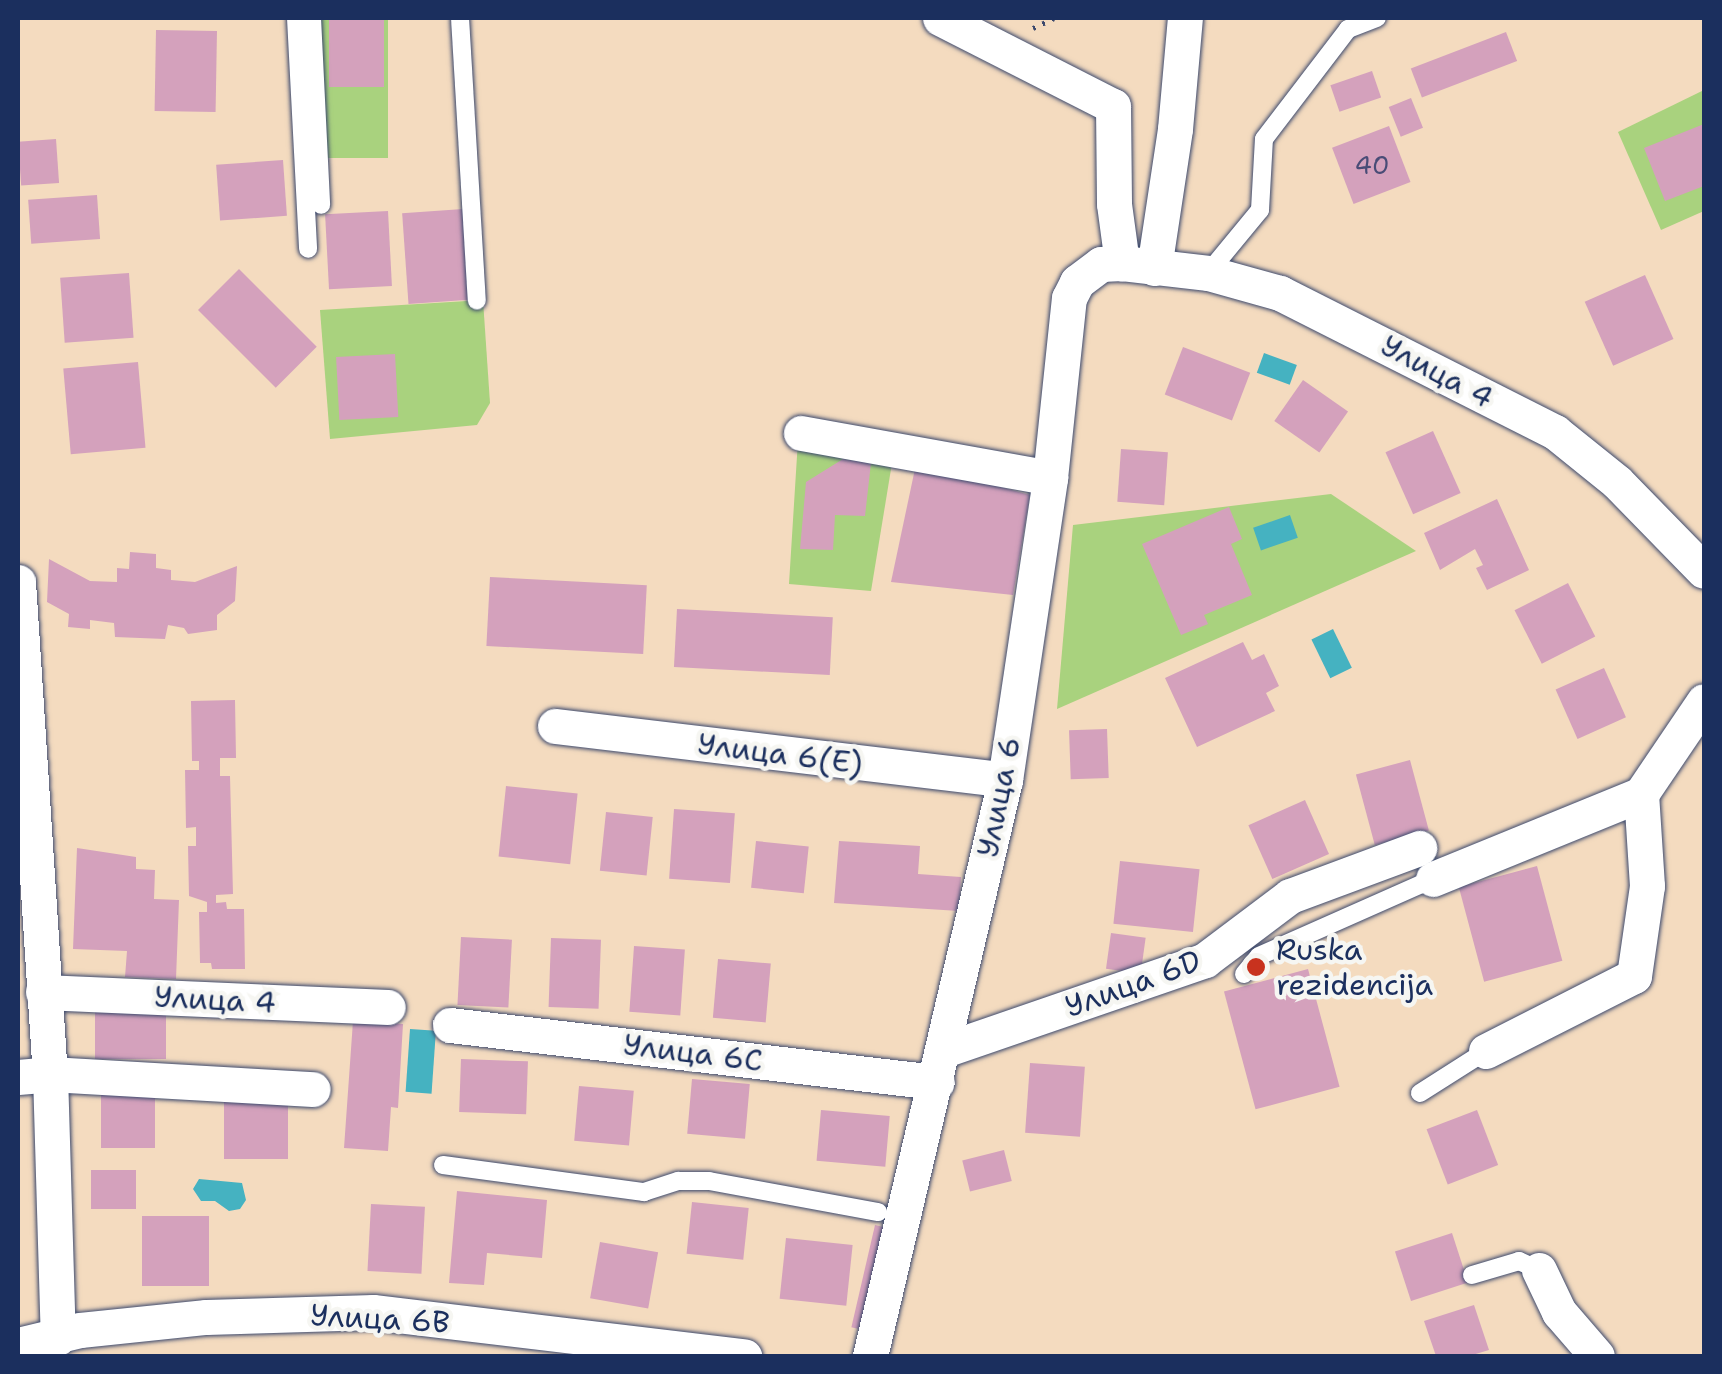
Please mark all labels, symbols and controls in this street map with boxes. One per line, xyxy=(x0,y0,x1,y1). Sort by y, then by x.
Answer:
house number: 40 xyxy=(1355,150,1389,180)
street label: Улица 4 xyxy=(1375,328,1499,416)
street label: Улица 6(E) xyxy=(697,726,863,782)
street label: Улица 6 xyxy=(970,734,1028,860)
place label: Ruska rezidencija xyxy=(1276,932,1433,1002)
street label: Улица 6D xyxy=(1061,943,1205,1025)
marker: Ruska rezidencija xyxy=(1245,956,1267,978)
street label: Улица 4 xyxy=(153,979,277,1021)
street label: Улица 6C xyxy=(621,1027,765,1079)
street label: Улица 6B xyxy=(309,1297,451,1341)

